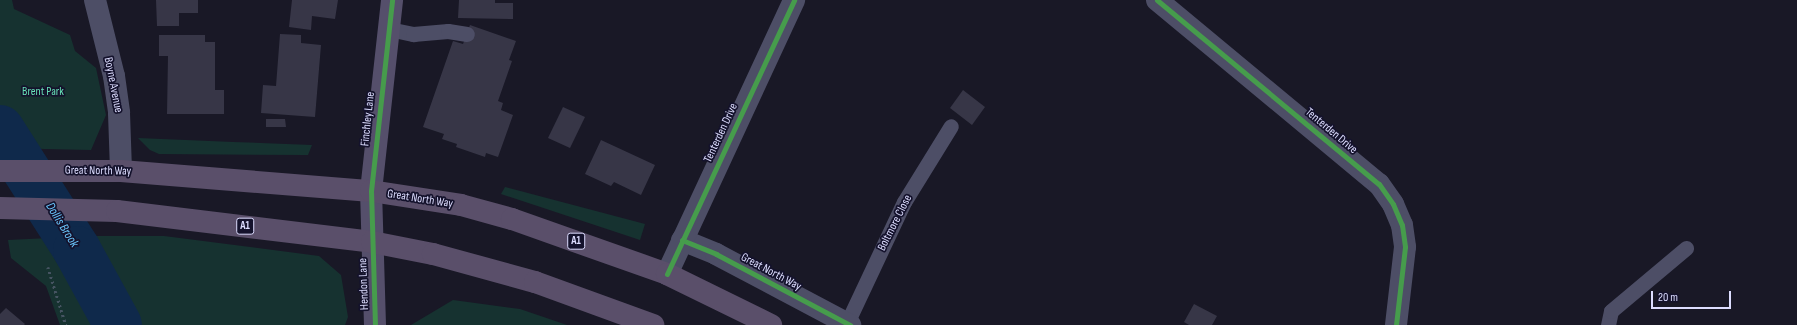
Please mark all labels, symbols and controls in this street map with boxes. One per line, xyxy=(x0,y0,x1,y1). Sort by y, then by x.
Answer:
street label: Boyne Avenue xyxy=(101,56,125,114)
park label: Brent Park xyxy=(22,85,64,99)
street label: Finchley Lane xyxy=(358,91,378,147)
street label: Tenterden Drive xyxy=(701,101,741,165)
street label: Tenterden Drive xyxy=(1302,105,1360,157)
street label: Great North Way xyxy=(65,163,131,179)
street label: Great North Way xyxy=(386,187,454,211)
street label: Boltmore Close xyxy=(875,193,915,253)
water label: Dollis Brook xyxy=(42,200,82,250)
road number: A1 xyxy=(236,217,254,235)
road number: A1 xyxy=(567,232,585,250)
street label: Great North Way xyxy=(738,250,804,294)
street label: Hendon Lane xyxy=(356,258,372,310)
scale bar xyxy=(1653,283,1733,309)
text: 20 m xyxy=(1658,290,1678,305)

